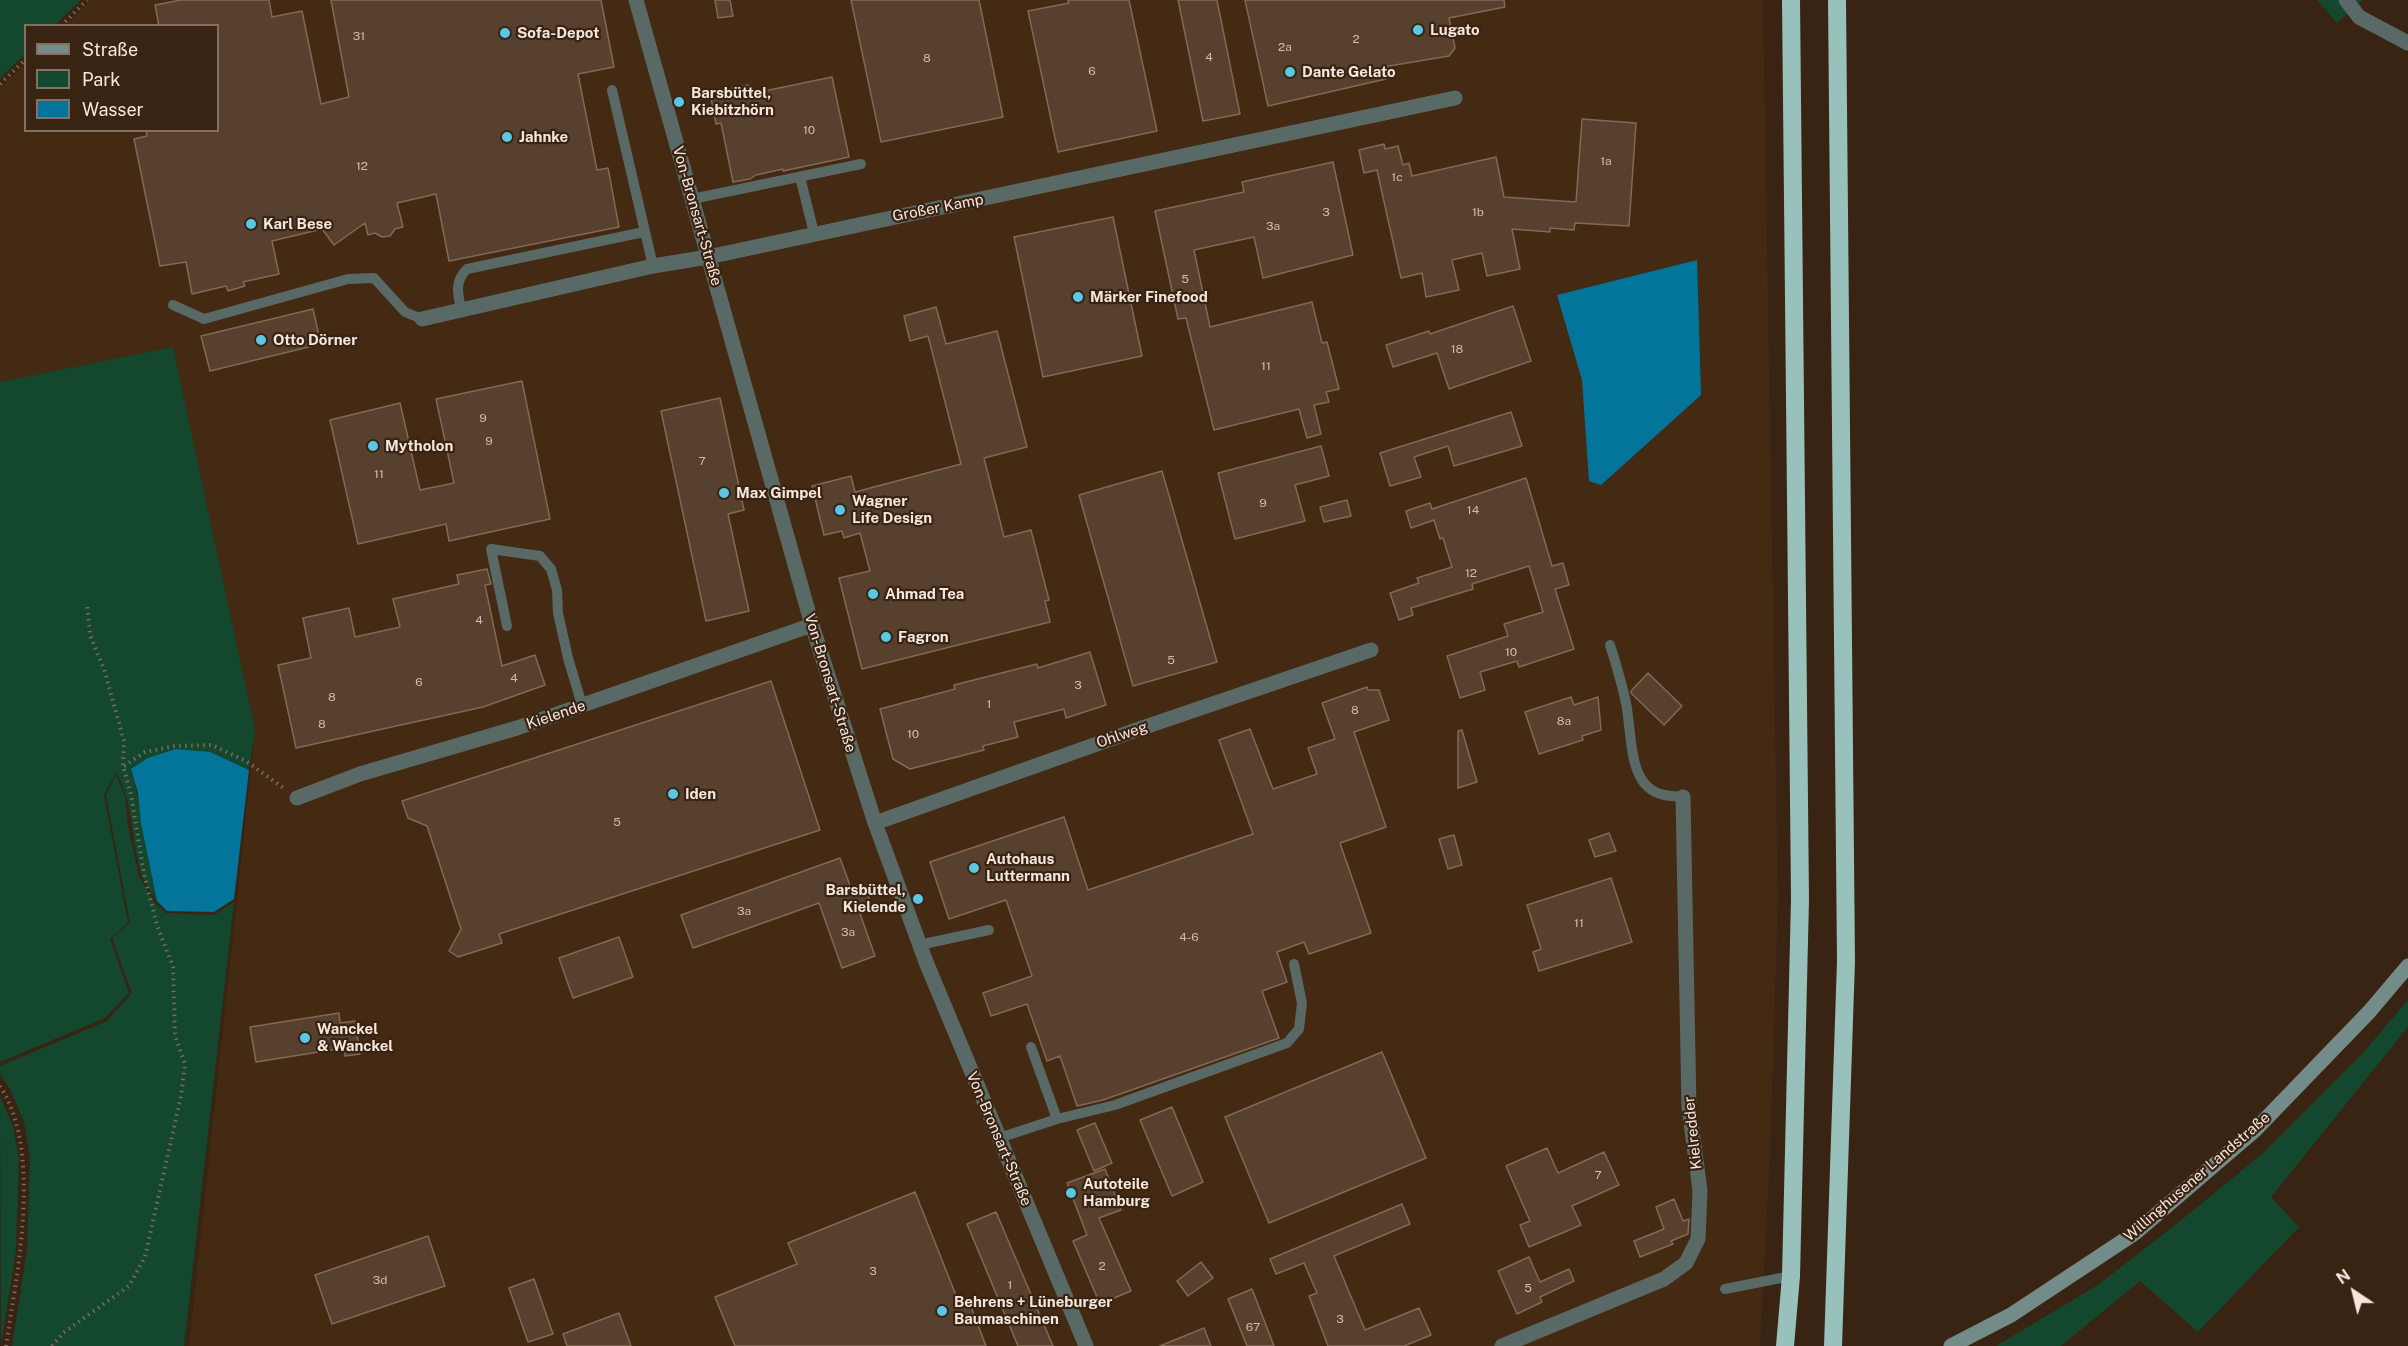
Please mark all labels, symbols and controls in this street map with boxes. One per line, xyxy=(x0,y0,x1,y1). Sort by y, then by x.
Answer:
place label: Lugato xyxy=(1430,21,1480,39)
marker: Lugato xyxy=(1411,23,1425,37)
legend xyxy=(24,24,219,132)
place label: Sofa-Depot xyxy=(517,24,599,42)
marker: Sofa-Depot xyxy=(498,26,512,40)
house number: 31 xyxy=(353,29,365,43)
house number: 2 xyxy=(1352,32,1360,46)
text: Straße xyxy=(82,39,138,60)
house number: 2a xyxy=(1278,40,1292,54)
house number: 4 xyxy=(1205,50,1213,64)
house number: 8 xyxy=(923,51,931,65)
place label: Dante Gelato xyxy=(1302,63,1396,81)
house number: 6 xyxy=(1088,64,1096,78)
marker: Dante Gelato xyxy=(1283,65,1297,79)
text: Park xyxy=(82,69,120,90)
place label: Barsbüttel, Kiebitzhörn xyxy=(691,84,774,119)
marker: Barsbüttel, Kiebitzhörn xyxy=(672,95,686,109)
text: Wasser xyxy=(82,99,144,120)
house number: 10 xyxy=(803,123,815,137)
place label: Jahnke xyxy=(519,128,568,146)
marker: Jahnke xyxy=(500,130,514,144)
street label: Von-Bronsart-Straße xyxy=(668,144,726,288)
house number: 1a xyxy=(1600,154,1612,168)
house number: 12 xyxy=(356,159,368,173)
house number: 1c xyxy=(1391,170,1403,184)
street label: Großer Kamp xyxy=(891,190,985,226)
house number: 3 xyxy=(1322,205,1330,219)
house number: 1b xyxy=(1472,205,1484,219)
place label: Karl Bese xyxy=(263,215,332,233)
marker: Karl Bese xyxy=(244,217,258,231)
house number: 3a xyxy=(1266,219,1280,233)
house number: 5 xyxy=(1181,272,1189,286)
place label: Märker Finefood xyxy=(1090,288,1208,306)
marker: Märker Finefood xyxy=(1071,290,1085,304)
place label: Otto Dörner xyxy=(273,331,357,349)
marker: Otto Dörner xyxy=(254,333,268,347)
house number: 18 xyxy=(1451,342,1463,356)
house number: 11 xyxy=(1261,359,1271,373)
house number: 9 xyxy=(479,411,487,425)
house number: 9 xyxy=(485,434,493,448)
place label: Mytholon xyxy=(385,437,453,455)
marker: Mytholon xyxy=(366,439,380,453)
house number: 7 xyxy=(698,454,706,468)
house number: 11 xyxy=(374,467,384,481)
place label: Max Gimpel xyxy=(736,484,822,502)
marker: Max Gimpel xyxy=(717,486,731,500)
place label: Wagner Life Design xyxy=(852,492,932,527)
house number: 9 xyxy=(1259,496,1267,510)
marker: Wagner Life Design xyxy=(833,503,847,517)
house number: 14 xyxy=(1467,503,1479,517)
house number: 12 xyxy=(1465,566,1477,580)
place label: Ahmad Tea xyxy=(885,585,964,603)
marker: Ahmad Tea xyxy=(866,587,880,601)
street label: Von-Bronsart-Straße xyxy=(800,611,860,755)
house number: 4 xyxy=(475,613,483,627)
place label: Fagron xyxy=(898,628,949,646)
marker: Fagron xyxy=(879,630,893,644)
house number: 10 xyxy=(1505,645,1517,659)
house number: 5 xyxy=(1167,653,1175,667)
house number: 4 xyxy=(510,671,518,685)
house number: 6 xyxy=(415,675,423,689)
house number: 3 xyxy=(1074,678,1082,692)
house number: 8 xyxy=(328,690,336,704)
street label: Kielende xyxy=(524,697,588,733)
house number: 1 xyxy=(987,697,991,711)
house number: 8 xyxy=(1351,703,1359,717)
house number: 8a xyxy=(1557,714,1571,728)
house number: 8 xyxy=(318,717,326,731)
street label: Ohlweg xyxy=(1094,718,1150,752)
house number: 10 xyxy=(907,727,919,741)
place label: Iden xyxy=(685,785,716,803)
marker: Iden xyxy=(666,787,680,801)
house number: 5 xyxy=(613,815,621,829)
place label: Autohaus Luttermann xyxy=(986,850,1070,885)
marker: Autohaus Luttermann xyxy=(967,861,981,875)
place label: Barsbüttel, Kielende xyxy=(826,881,906,916)
marker: Barsbüttel, Kielende xyxy=(911,892,925,906)
house number: 3a xyxy=(737,904,751,918)
house number: 11 xyxy=(1574,916,1584,930)
house number: 3a xyxy=(841,925,855,939)
house number: 4-6 xyxy=(1179,930,1199,944)
place label: Wanckel & Wanckel xyxy=(317,1020,393,1055)
marker: Wanckel & Wanckel xyxy=(298,1031,312,1045)
street label: Von-Bronsart-Straße xyxy=(963,1069,1035,1209)
street label: Kielredder xyxy=(1680,1096,1706,1170)
street label: Willinghusener Landstraße xyxy=(2120,1109,2274,1245)
house number: 7 xyxy=(1594,1168,1602,1182)
place label: Autoteile Hamburg xyxy=(1083,1175,1150,1210)
marker: Autoteile Hamburg xyxy=(1064,1186,1078,1200)
house number: 2 xyxy=(1098,1259,1106,1273)
north arrow xyxy=(2324,1262,2384,1322)
house number: 3 xyxy=(869,1264,877,1278)
text: N xyxy=(2333,1265,2354,1288)
house number: 3d xyxy=(373,1273,387,1287)
house number: 1 xyxy=(1008,1278,1012,1292)
house number: 5 xyxy=(1524,1281,1532,1295)
place label: Behrens + Lüneburger Baumaschinen xyxy=(954,1293,1113,1328)
marker: Behrens + Lüneburger Baumaschinen xyxy=(935,1304,949,1318)
house number: 3 xyxy=(1336,1312,1344,1326)
house number: 67 xyxy=(1246,1320,1260,1334)

